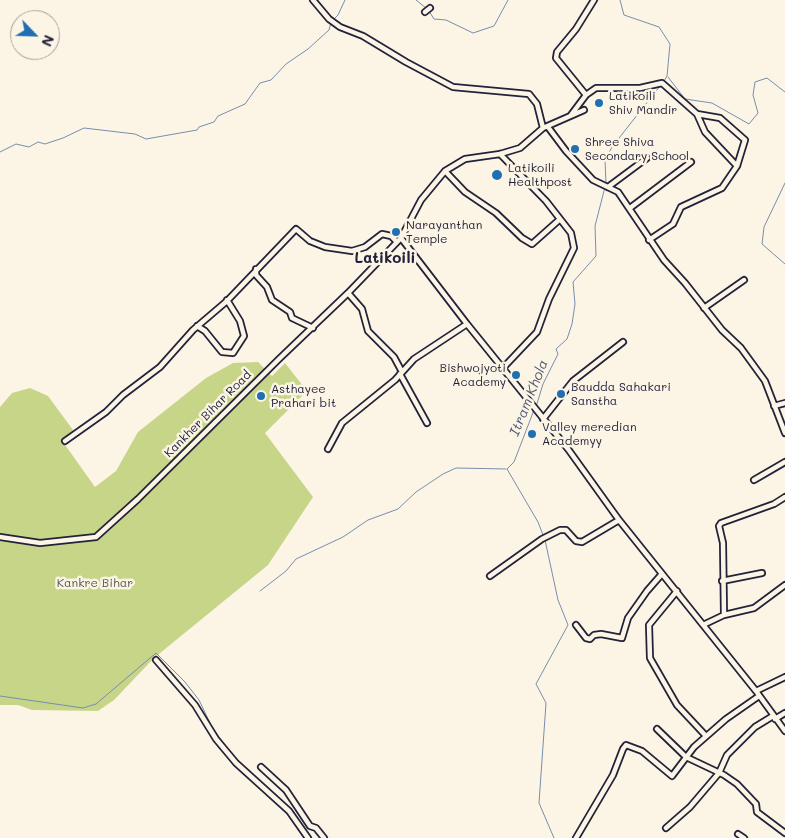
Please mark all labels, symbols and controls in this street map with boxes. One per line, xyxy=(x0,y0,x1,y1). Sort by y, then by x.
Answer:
north arrow xyxy=(10,10,60,60)
text: N xyxy=(37,32,59,50)
place label: Latikoili Shiv Mandir xyxy=(609,89,677,117)
marker: Latikoili Shiv Mandir xyxy=(593,97,605,109)
place label: Shree Shiva Secondary School xyxy=(585,135,689,163)
marker: Shree Shiva Secondary School xyxy=(569,143,581,155)
place label: Latikoili Healthpost xyxy=(508,161,572,189)
marker: Latikoili Healthpost xyxy=(490,168,504,182)
place label: Narayanthan Temple xyxy=(406,218,482,246)
marker: Narayanthan Temple xyxy=(390,226,402,238)
district label: Latikoili xyxy=(354,249,416,267)
water label: Itram Khola xyxy=(506,357,552,439)
place label: Bishwojyoti Academy xyxy=(439,361,506,389)
street label: Kankher Bihar Road xyxy=(162,368,254,460)
marker: Bishwojyoti Academy xyxy=(510,369,522,381)
place label: Baudda Sahakari Sanstha xyxy=(571,380,671,408)
place label: Asthayee Prahari bit xyxy=(271,382,336,410)
marker: Baudda Sahakari Sanstha xyxy=(555,388,567,400)
marker: Asthayee Prahari bit xyxy=(255,390,267,402)
place label: Valley meredian Academyy xyxy=(542,420,637,448)
marker: Valley meredian Academyy xyxy=(526,428,538,440)
park label: Kankre Bihar xyxy=(57,576,133,590)

